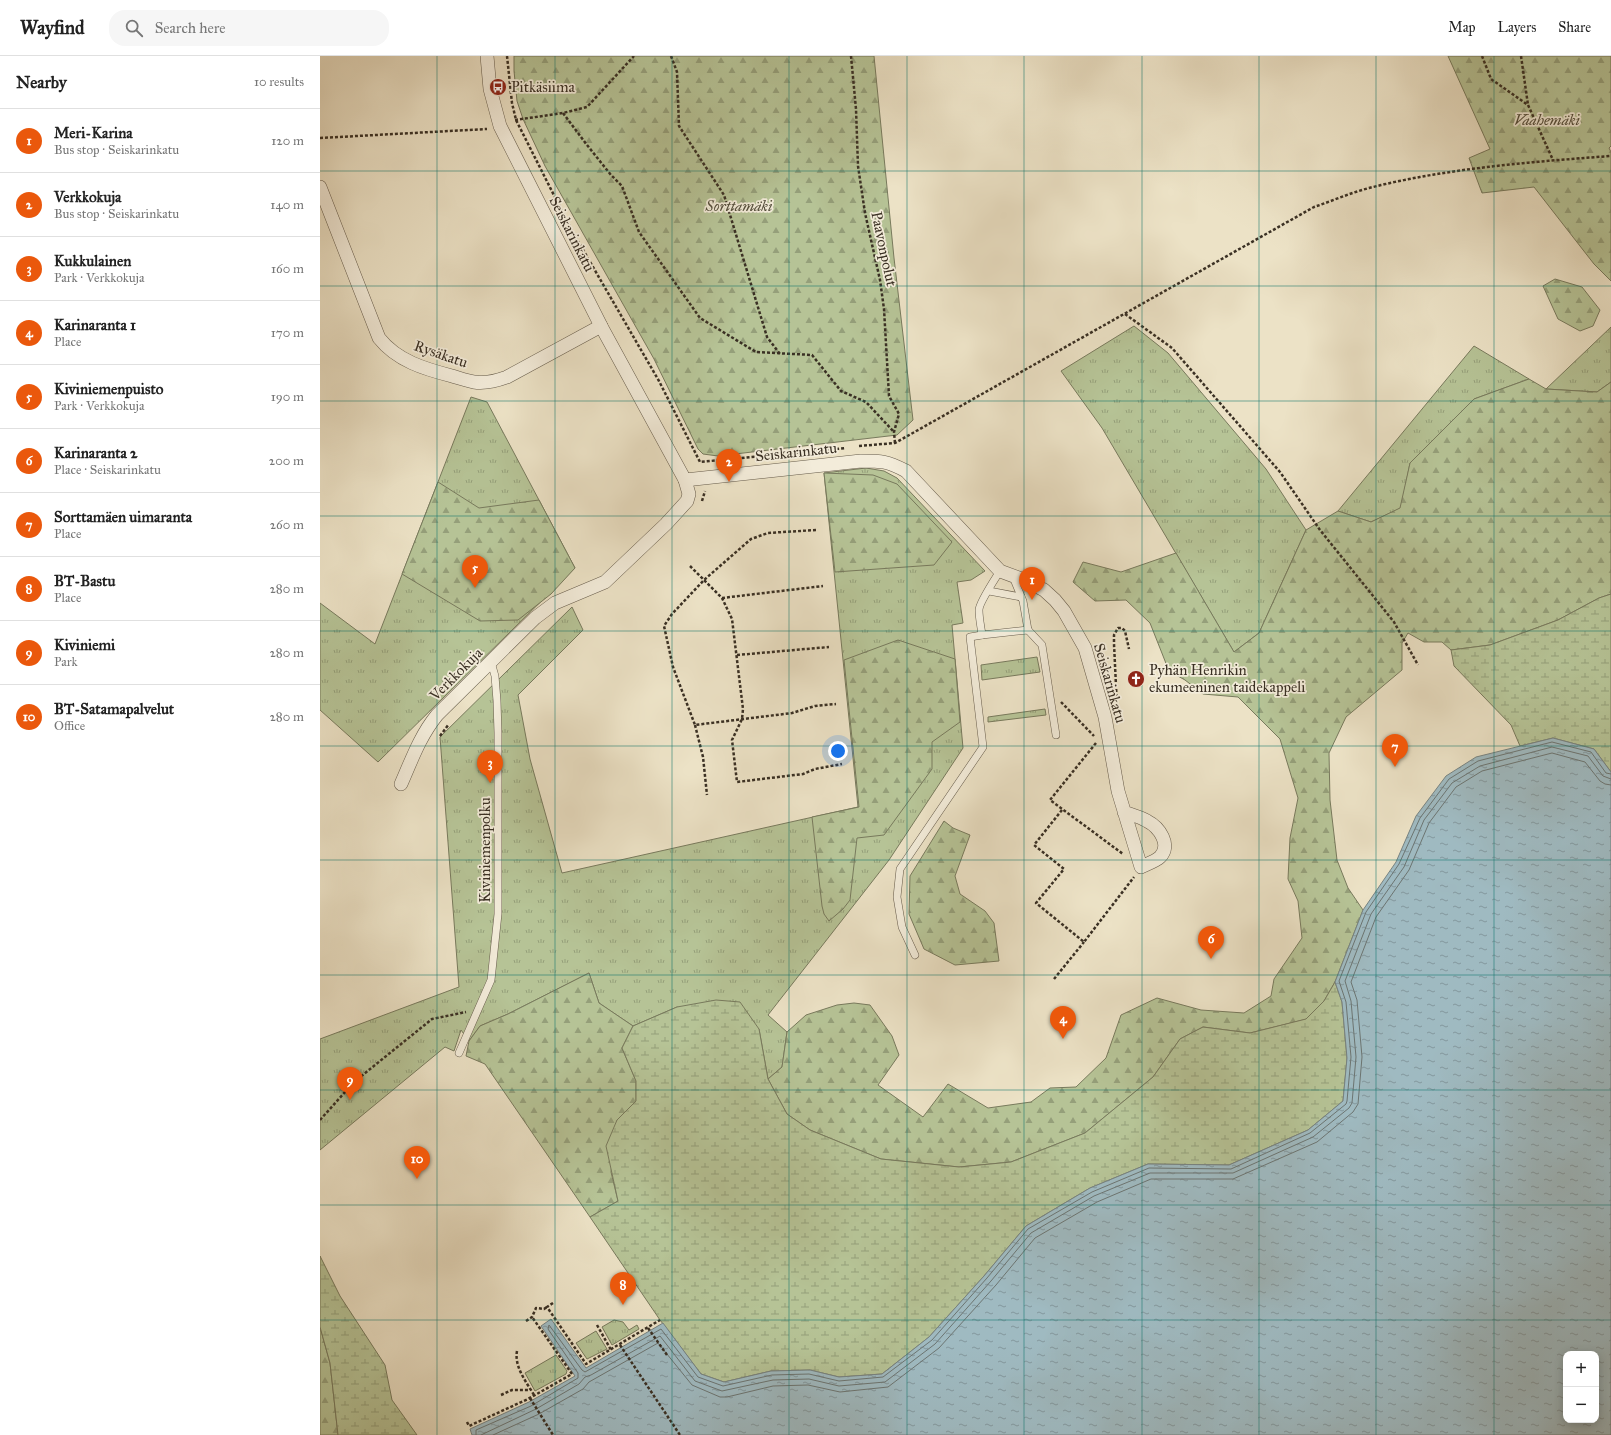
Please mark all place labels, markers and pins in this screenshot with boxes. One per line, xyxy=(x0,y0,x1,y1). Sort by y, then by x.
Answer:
bus stop icon: Pitkäsiima xyxy=(488,77,508,97)
place label: Pitkäsiima xyxy=(511,78,576,96)
pin: 2 xyxy=(716,449,742,482)
pin: 5 xyxy=(462,555,488,588)
pin: 1 xyxy=(1019,567,1045,600)
place label: Pyhän Henrikin ekumeeninen taidekappeli xyxy=(1149,661,1305,696)
church icon: Pyhän Henrikin ekumeeninen taidekappeli xyxy=(1126,669,1146,689)
pin: 7 xyxy=(1382,734,1408,767)
pin: 3 xyxy=(477,750,503,783)
pin: 6 xyxy=(1198,926,1224,959)
pin: 4 xyxy=(1050,1006,1076,1039)
pin: 9 xyxy=(337,1067,363,1100)
pin: 10 xyxy=(404,1146,430,1179)
pin: 8 xyxy=(610,1272,636,1305)

